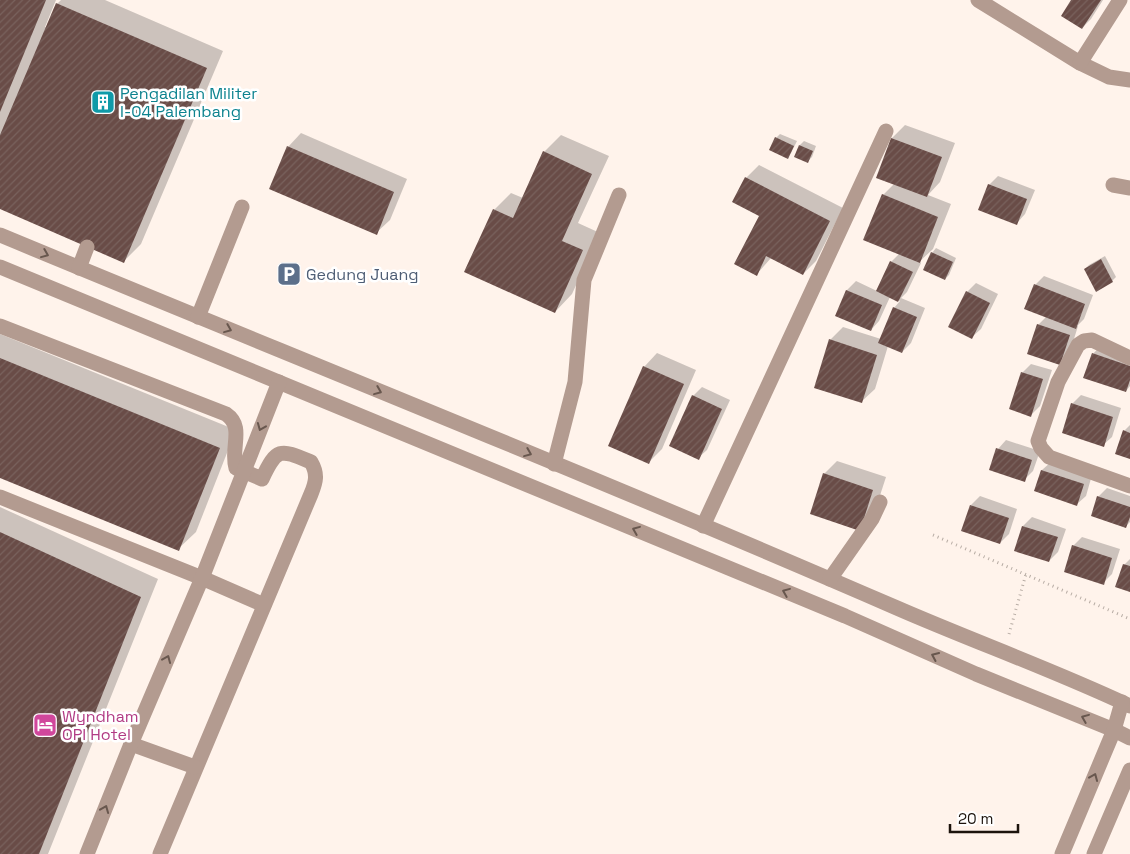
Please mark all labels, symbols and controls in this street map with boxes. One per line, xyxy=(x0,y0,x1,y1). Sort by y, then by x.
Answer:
place label: Pengadilan Militer I-04 Palembang xyxy=(120,83,257,122)
building icon: Pengadilan Militer I-04 Palembang xyxy=(90,89,116,115)
one-way arrow xyxy=(40,247,49,258)
parking icon: Gedung Juang xyxy=(276,261,302,287)
place label: Gedung Juang xyxy=(306,264,419,285)
one-way arrow xyxy=(223,324,231,334)
one-way arrow xyxy=(373,385,382,396)
one-way arrow xyxy=(257,422,268,431)
one-way arrow xyxy=(523,447,532,458)
one-way arrow xyxy=(632,525,641,536)
one-way arrow xyxy=(782,587,791,598)
one-way arrow xyxy=(931,652,940,662)
one-way arrow xyxy=(161,655,172,664)
place label: Wyndham OPI Hotel xyxy=(62,706,139,745)
hotel icon: Wyndham OPI Hotel xyxy=(32,712,58,738)
one-way arrow xyxy=(1082,714,1090,724)
one-way arrow xyxy=(1088,773,1099,782)
scale bar xyxy=(950,802,1018,834)
one-way arrow xyxy=(99,805,109,814)
text: 20 m xyxy=(958,809,993,828)

